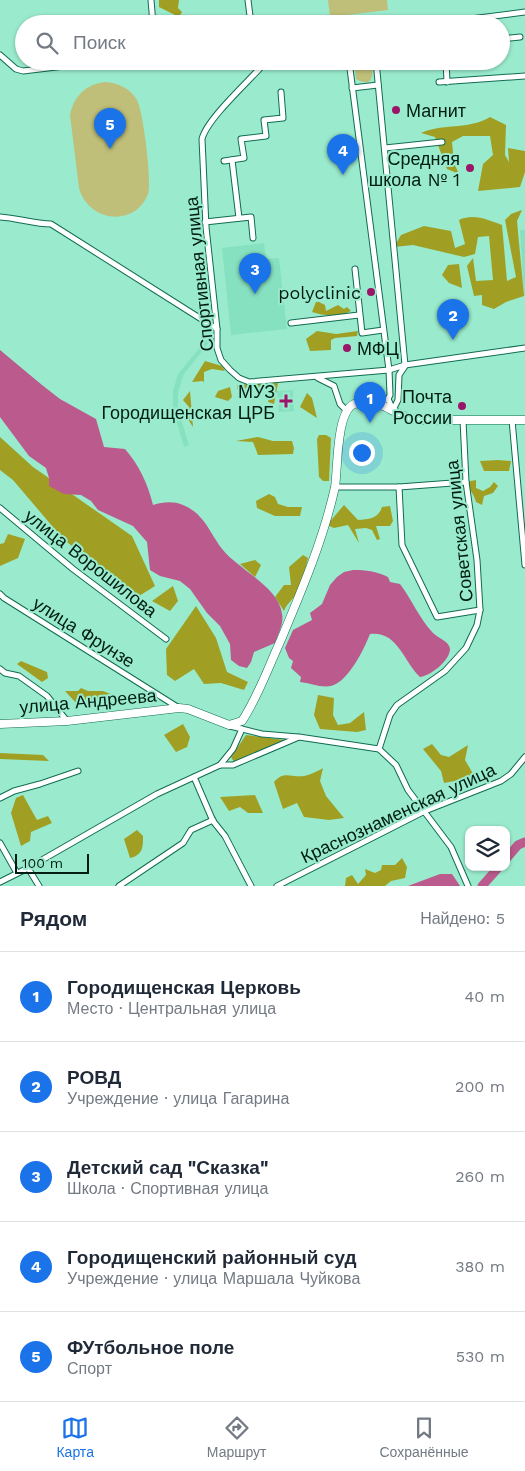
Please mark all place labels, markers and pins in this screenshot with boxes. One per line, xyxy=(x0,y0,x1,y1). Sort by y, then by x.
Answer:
place label: Магнит xyxy=(406,100,466,121)
marker: Магнит xyxy=(390,104,402,116)
pin: 5 xyxy=(94,108,126,149)
pin: 4 xyxy=(327,134,359,175)
place label: Средняя школа № 1 xyxy=(369,148,460,190)
marker: Средняя школа № 1 xyxy=(464,162,476,174)
pin: 3 xyxy=(239,253,271,294)
place label: polyclinic xyxy=(278,282,361,303)
marker: polyclinic xyxy=(365,286,377,298)
pin: 2 xyxy=(437,299,469,340)
place label: МФЦ xyxy=(357,338,399,359)
marker: МФЦ xyxy=(341,342,353,354)
place label: МУЗ Городищенская ЦРБ xyxy=(101,381,275,423)
pin: 1 xyxy=(354,382,386,423)
place label: Почта России xyxy=(393,386,453,428)
marker: МУЗ Городищенская ЦРБ xyxy=(279,394,293,408)
marker: Почта России xyxy=(456,400,468,412)

